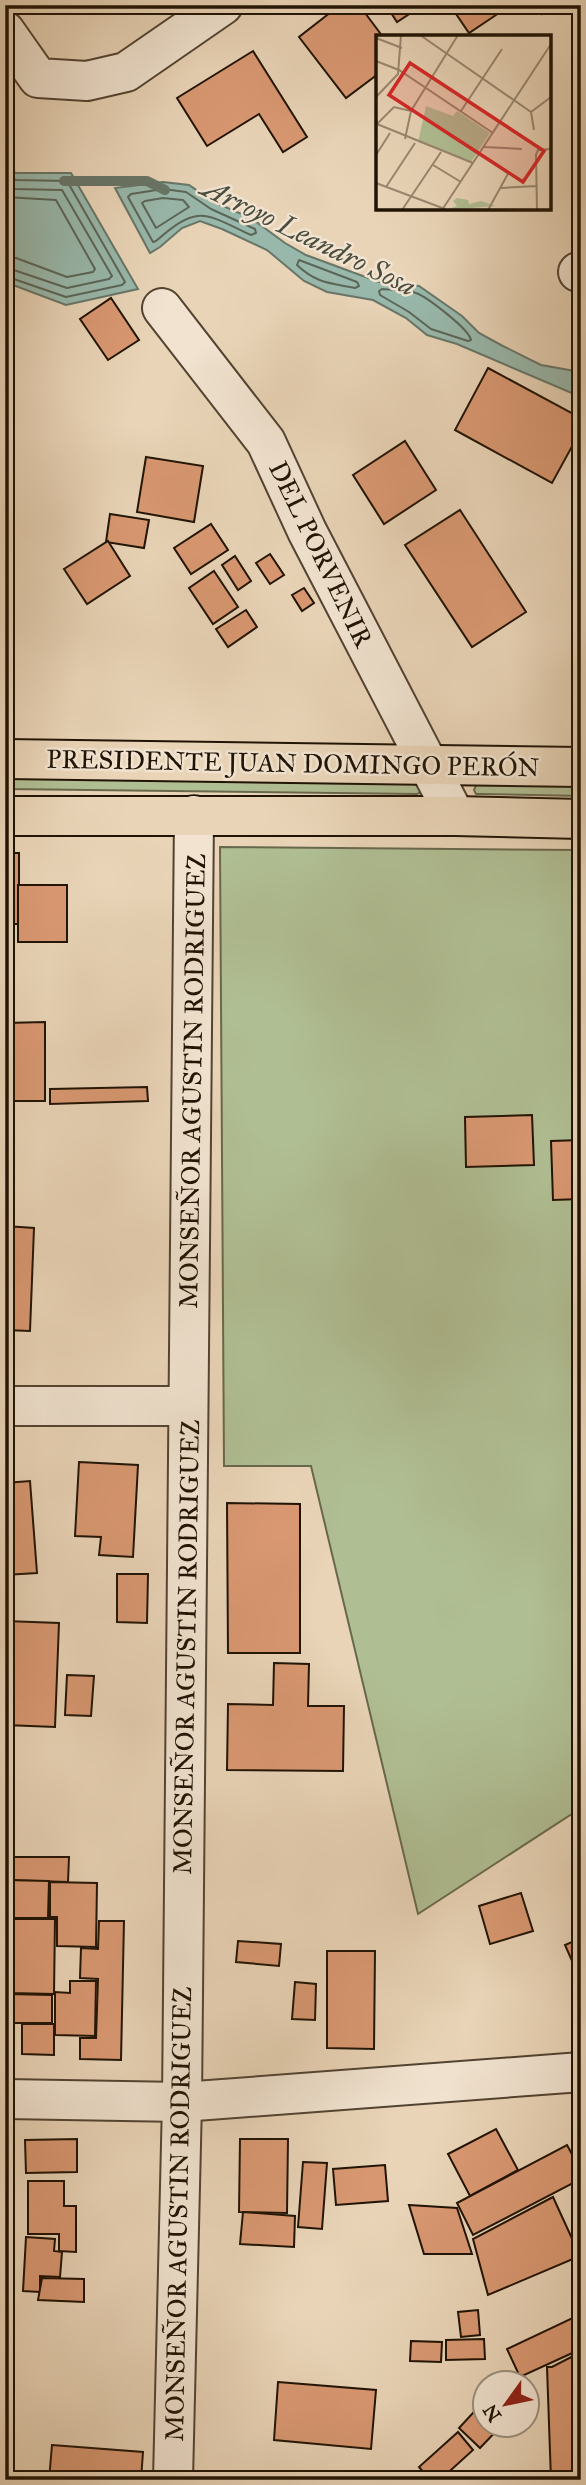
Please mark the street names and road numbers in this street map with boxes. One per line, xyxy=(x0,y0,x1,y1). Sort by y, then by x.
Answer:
street label: DEL PORVENIR xyxy=(262,456,380,653)
street label: PRESIDENTE JUAN DOMINGO PERÓN xyxy=(46,743,540,783)
street label: MONSEÑOR AGUSTIN RODRIGUEZ xyxy=(172,853,212,1309)
street label: MONSEÑOR AGUSTIN RODRIGUEZ xyxy=(166,1419,206,1875)
street label: MONSEÑOR AGUSTIN RODRIGUEZ xyxy=(158,1986,198,2442)

